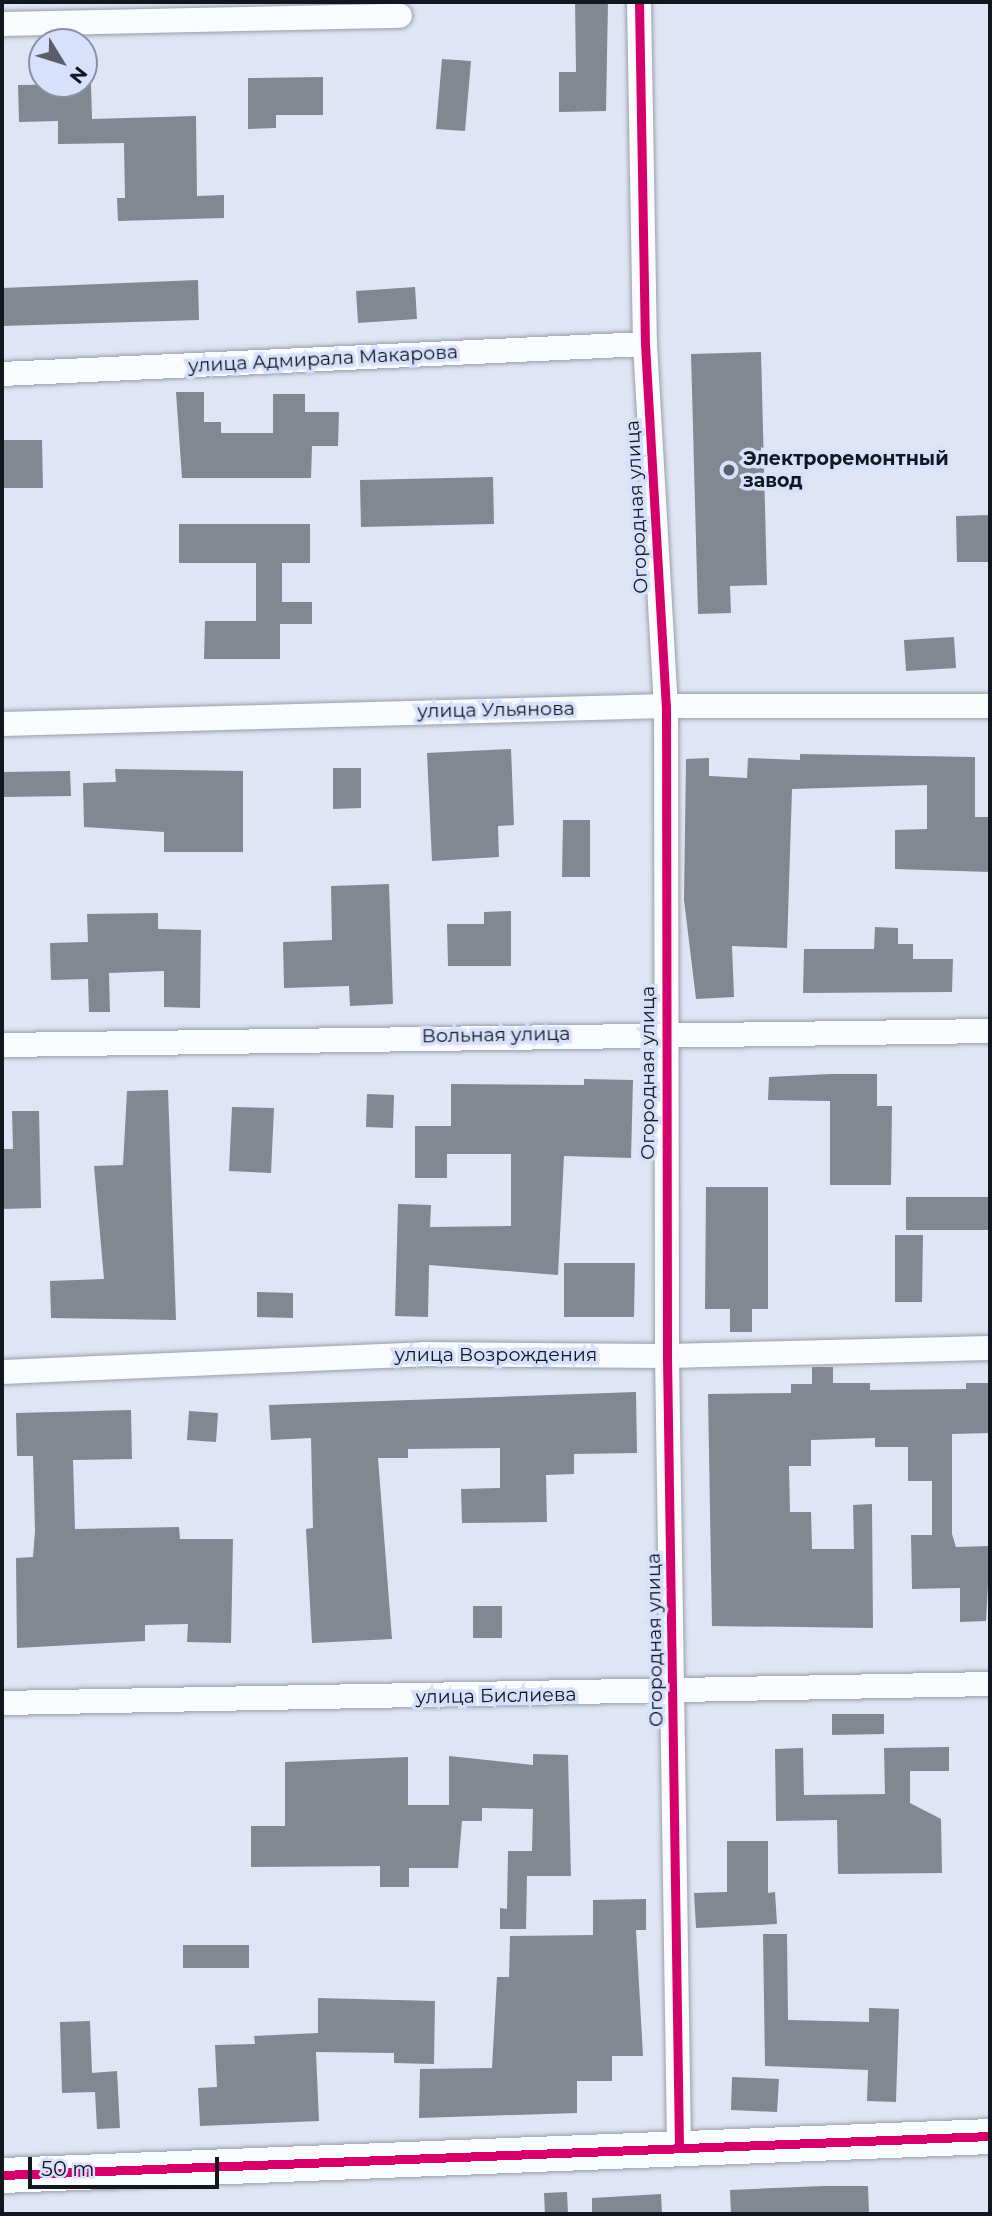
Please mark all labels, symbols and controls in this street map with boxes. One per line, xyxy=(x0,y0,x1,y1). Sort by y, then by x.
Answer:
north arrow xyxy=(28,28,98,98)
text: N xyxy=(65,62,92,88)
street label: улица Адмирала Макарова xyxy=(188,341,458,377)
street label: Огородная улица xyxy=(621,420,653,594)
place label: Электроремонтный завод xyxy=(743,448,949,492)
marker: Электроремонтный завод xyxy=(721,462,737,478)
street label: улица Ульянова xyxy=(417,697,575,723)
street label: Огородная улица xyxy=(637,986,659,1160)
street label: Вольная улица xyxy=(421,1022,571,1048)
street label: улица Возрождения xyxy=(395,1344,597,1366)
street label: Огородная улица xyxy=(642,1553,668,1727)
street label: улица Бислиева xyxy=(415,1683,577,1709)
scale bar xyxy=(32,2142,222,2186)
text: 50 m xyxy=(41,2156,95,2181)

